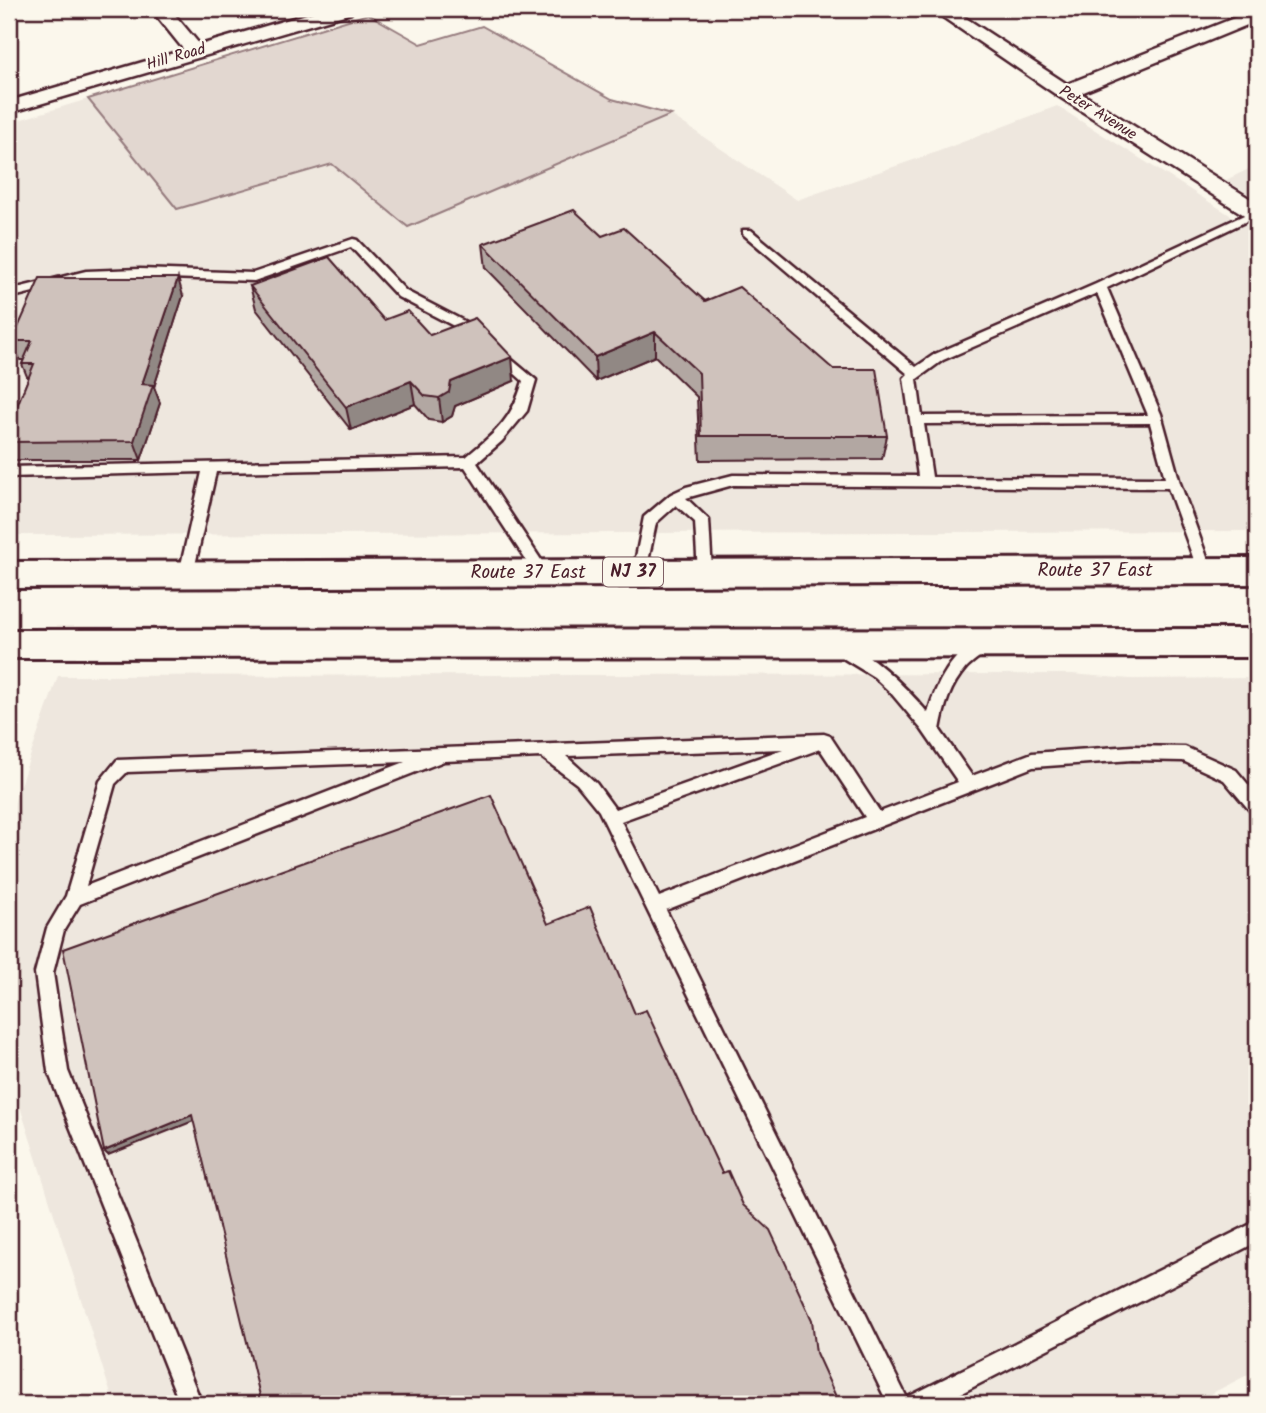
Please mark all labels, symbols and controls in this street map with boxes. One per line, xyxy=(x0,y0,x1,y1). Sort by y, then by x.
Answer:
street label: Hill Road xyxy=(143,36,210,77)
street label: Peter Avenue xyxy=(1054,79,1142,147)
street label: Route 37 East xyxy=(1037,556,1153,586)
street label: Route 37 East xyxy=(470,558,586,588)
road number: NJ 37 xyxy=(603,558,663,586)

